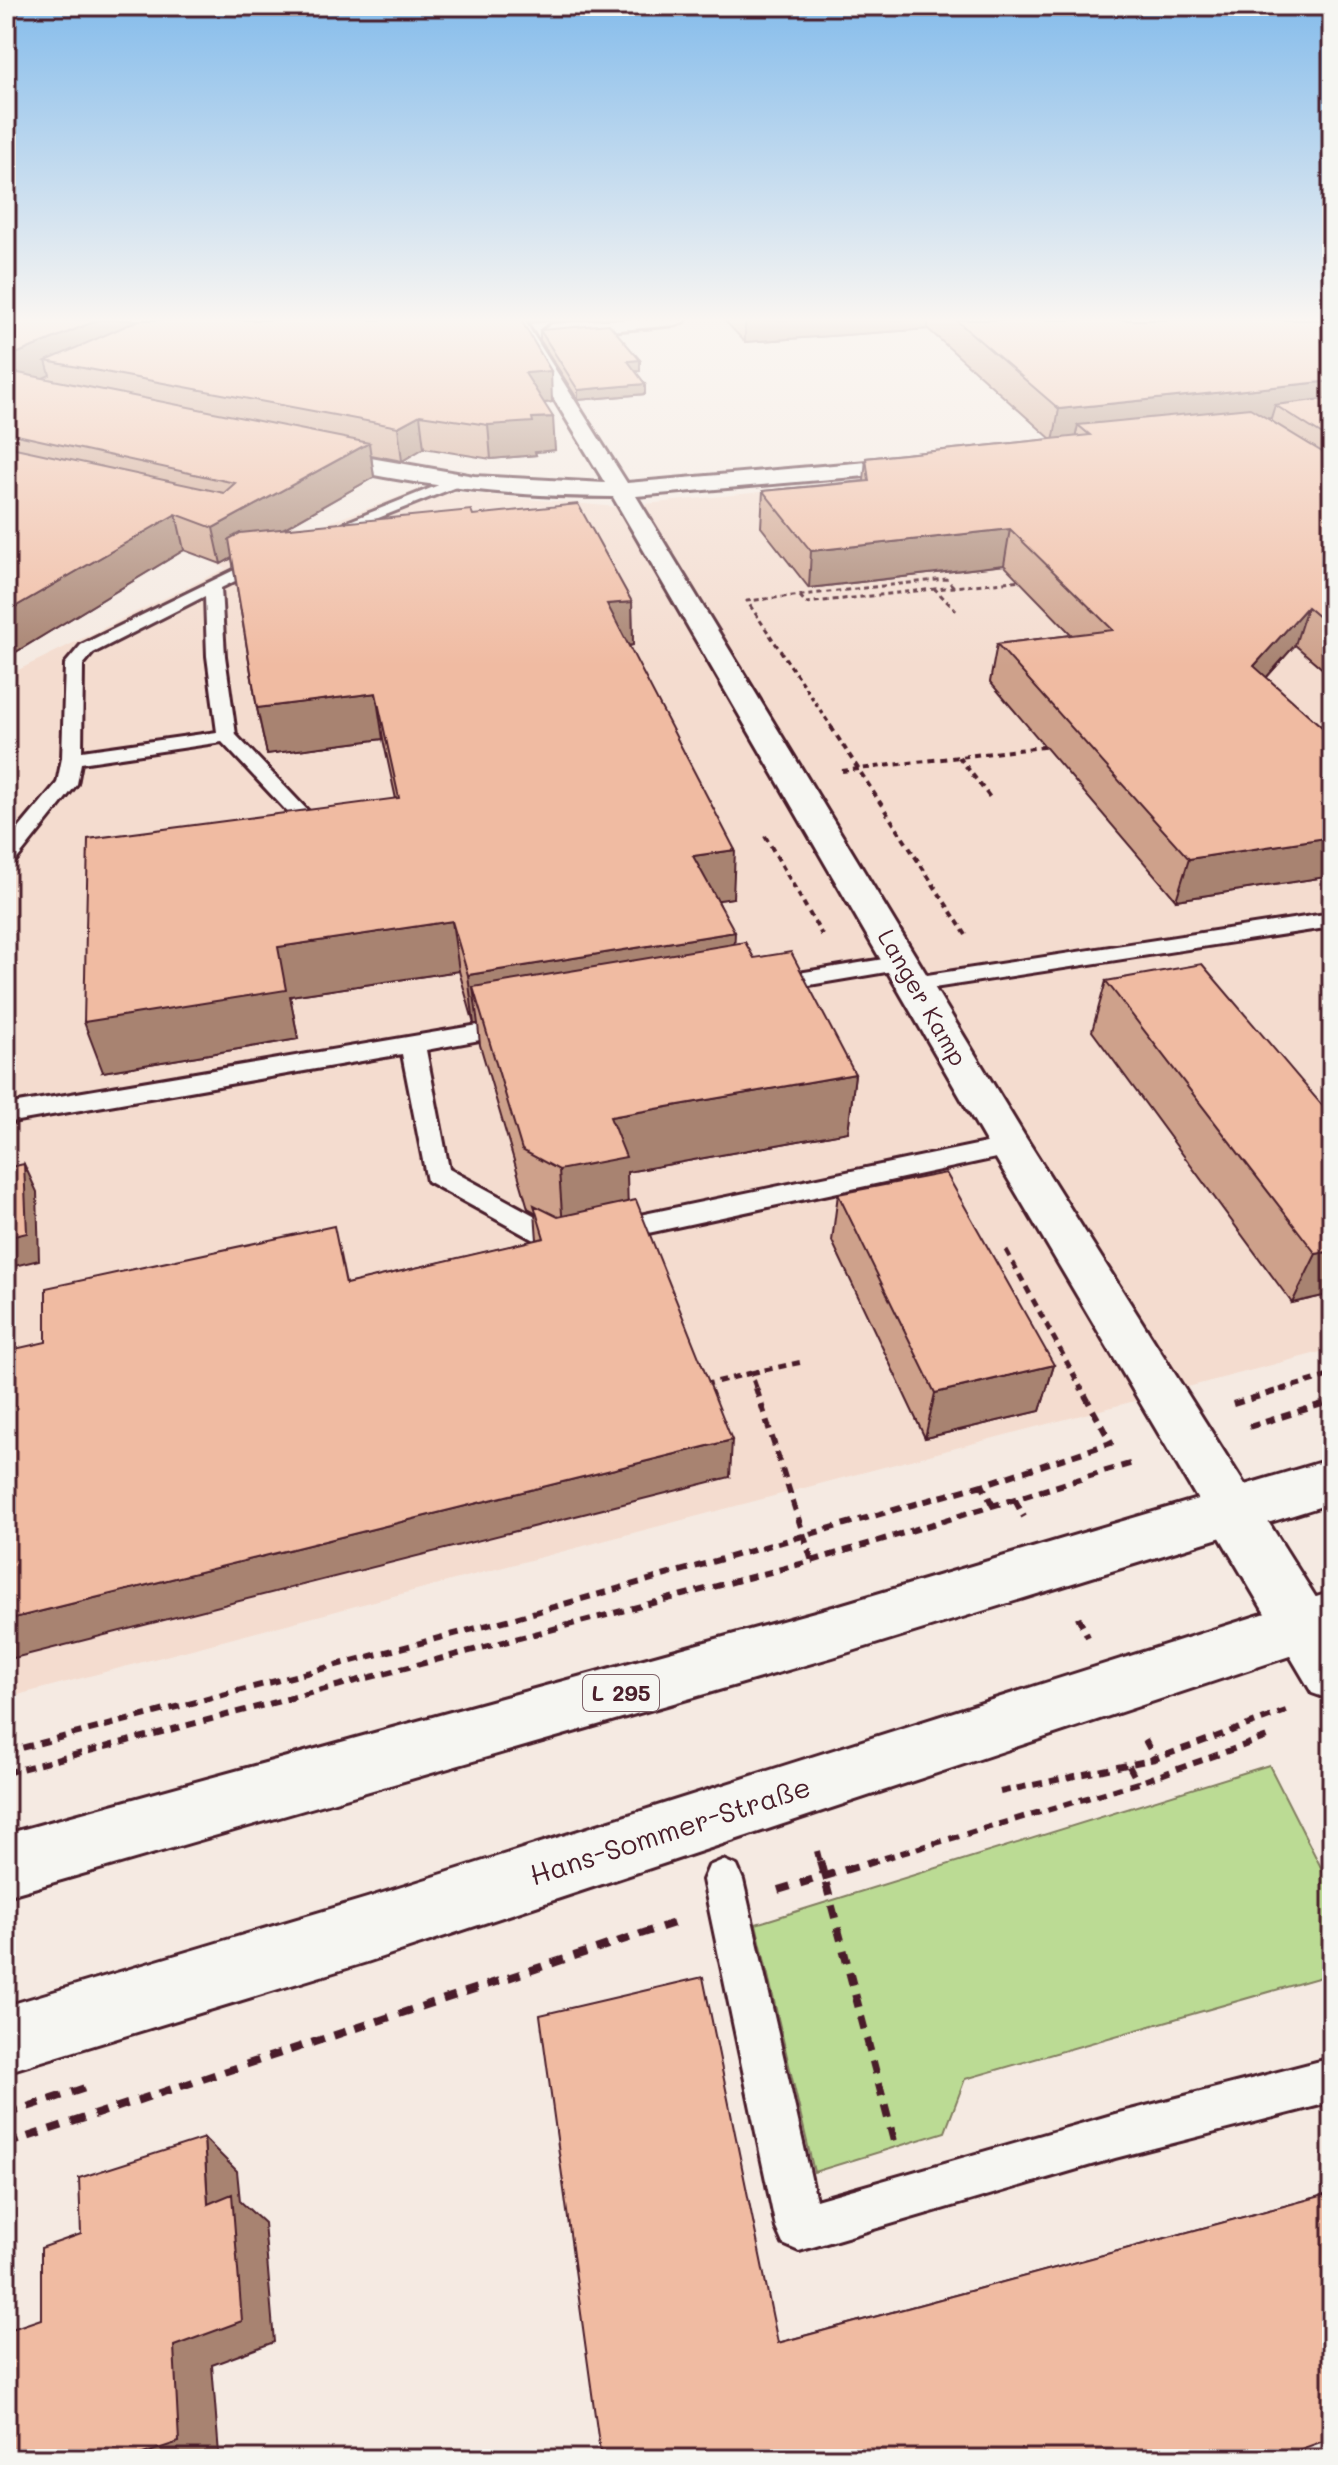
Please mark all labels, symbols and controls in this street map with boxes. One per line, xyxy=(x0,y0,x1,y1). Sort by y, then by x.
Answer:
street label: Langer Kamp xyxy=(872,923,975,1071)
road number: L 295 xyxy=(583,1675,659,1711)
street label: Hans-Sommer-Straße xyxy=(525,1768,815,1892)

